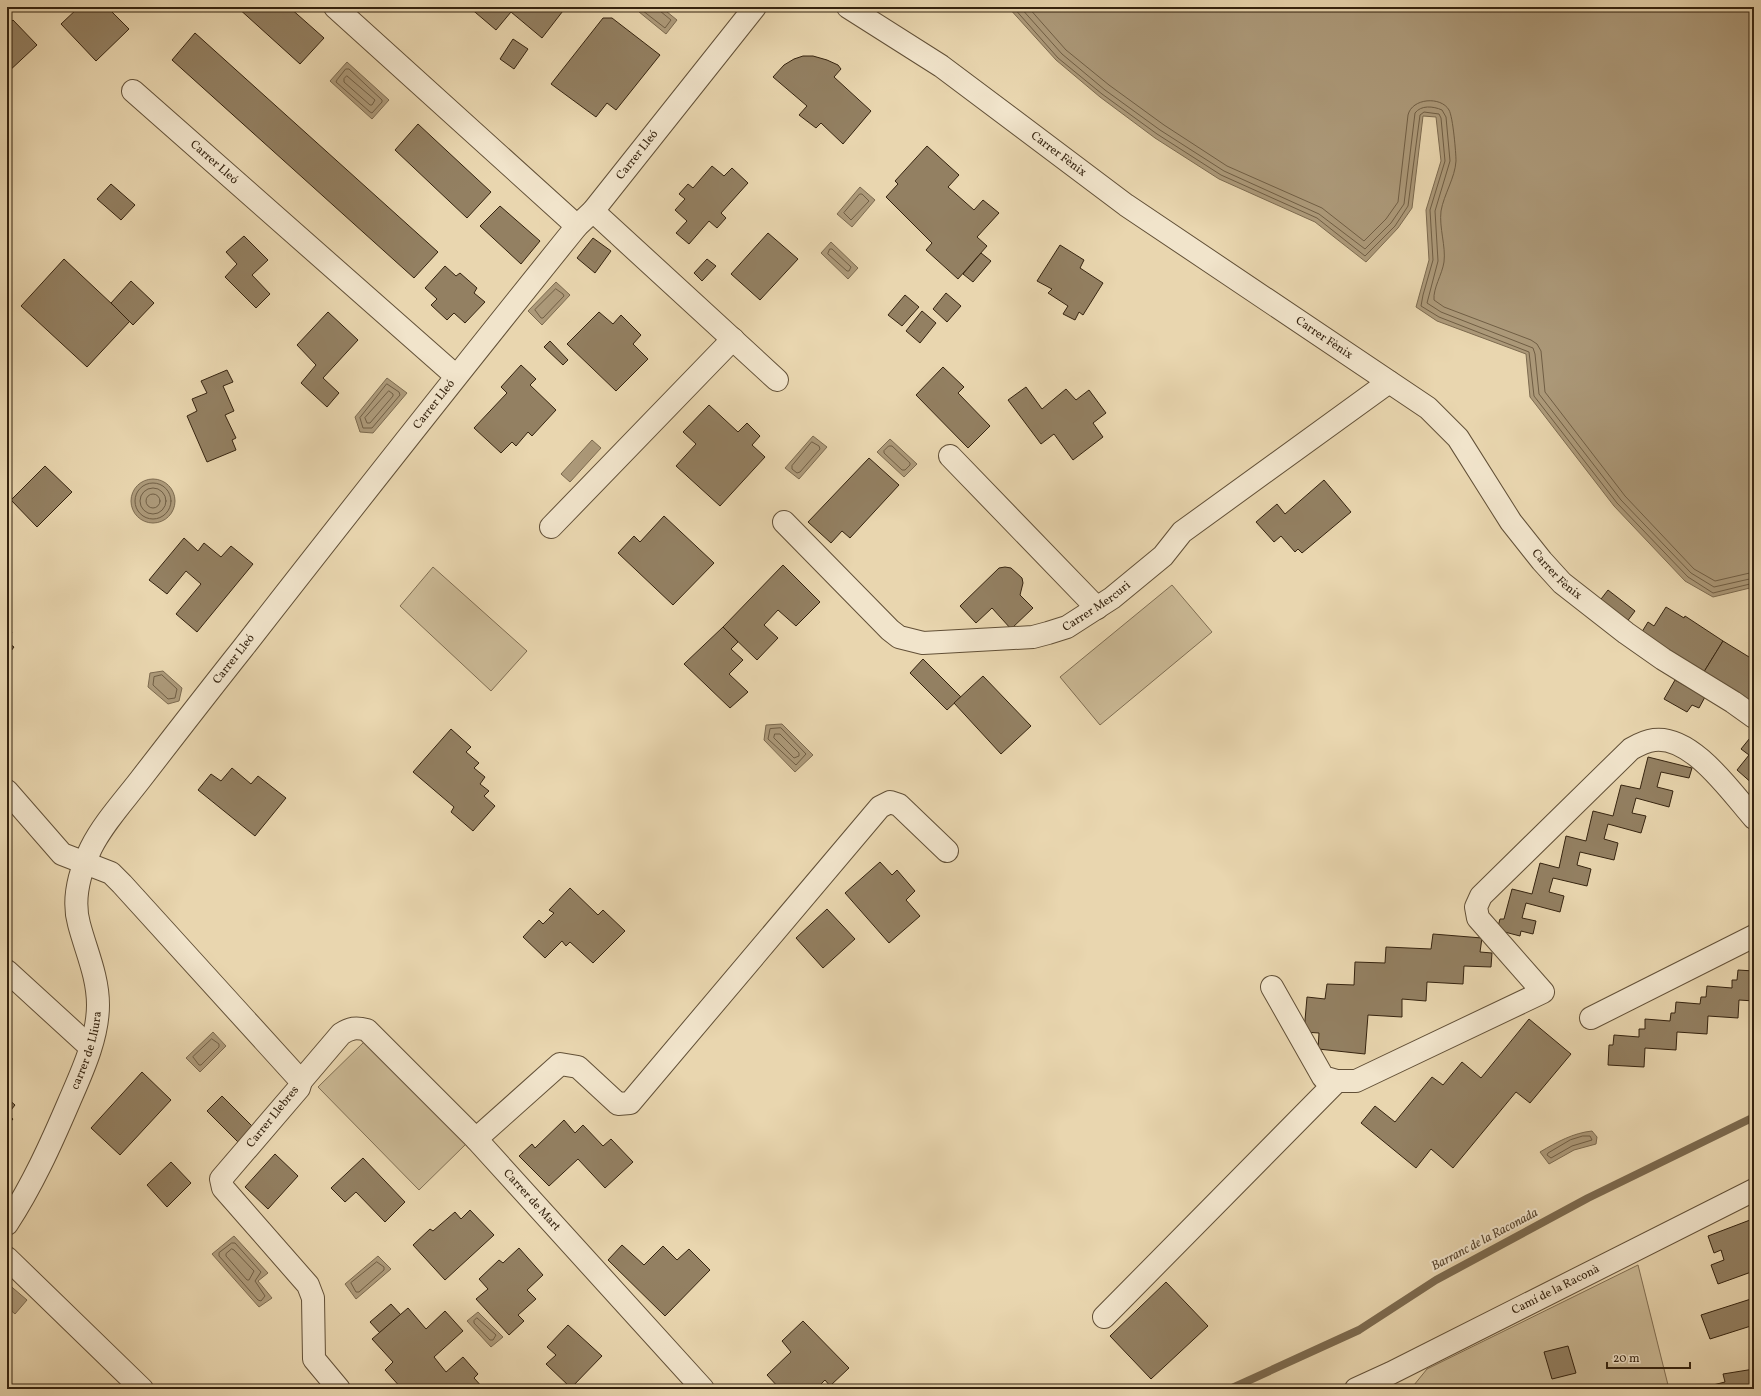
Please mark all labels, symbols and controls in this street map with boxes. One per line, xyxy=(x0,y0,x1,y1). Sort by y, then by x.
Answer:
street label: Carrer Lleó xyxy=(613,127,662,183)
street label: Carrer Fènix xyxy=(1027,128,1090,180)
street label: Carrer Lleó xyxy=(186,137,242,188)
street label: Carrer Fènix xyxy=(1292,313,1356,363)
street label: Carrer Lleó xyxy=(410,376,459,433)
street label: Carrer Fènix xyxy=(1528,546,1585,604)
street label: Carrer Mercuri xyxy=(1059,578,1134,636)
street label: Carrer Lleó xyxy=(209,631,259,688)
street label: carrer de Lliura xyxy=(67,1011,106,1092)
street label: Carrer Llebres xyxy=(243,1083,303,1151)
street label: Carrer de Mart xyxy=(499,1166,564,1235)
water label: Barranc de la Raconada xyxy=(1428,1204,1542,1276)
street label: Camí de la Raconà xyxy=(1509,1261,1602,1319)
scale bar xyxy=(1607,1344,1690,1370)
text: 20 m xyxy=(1613,1351,1640,1367)

